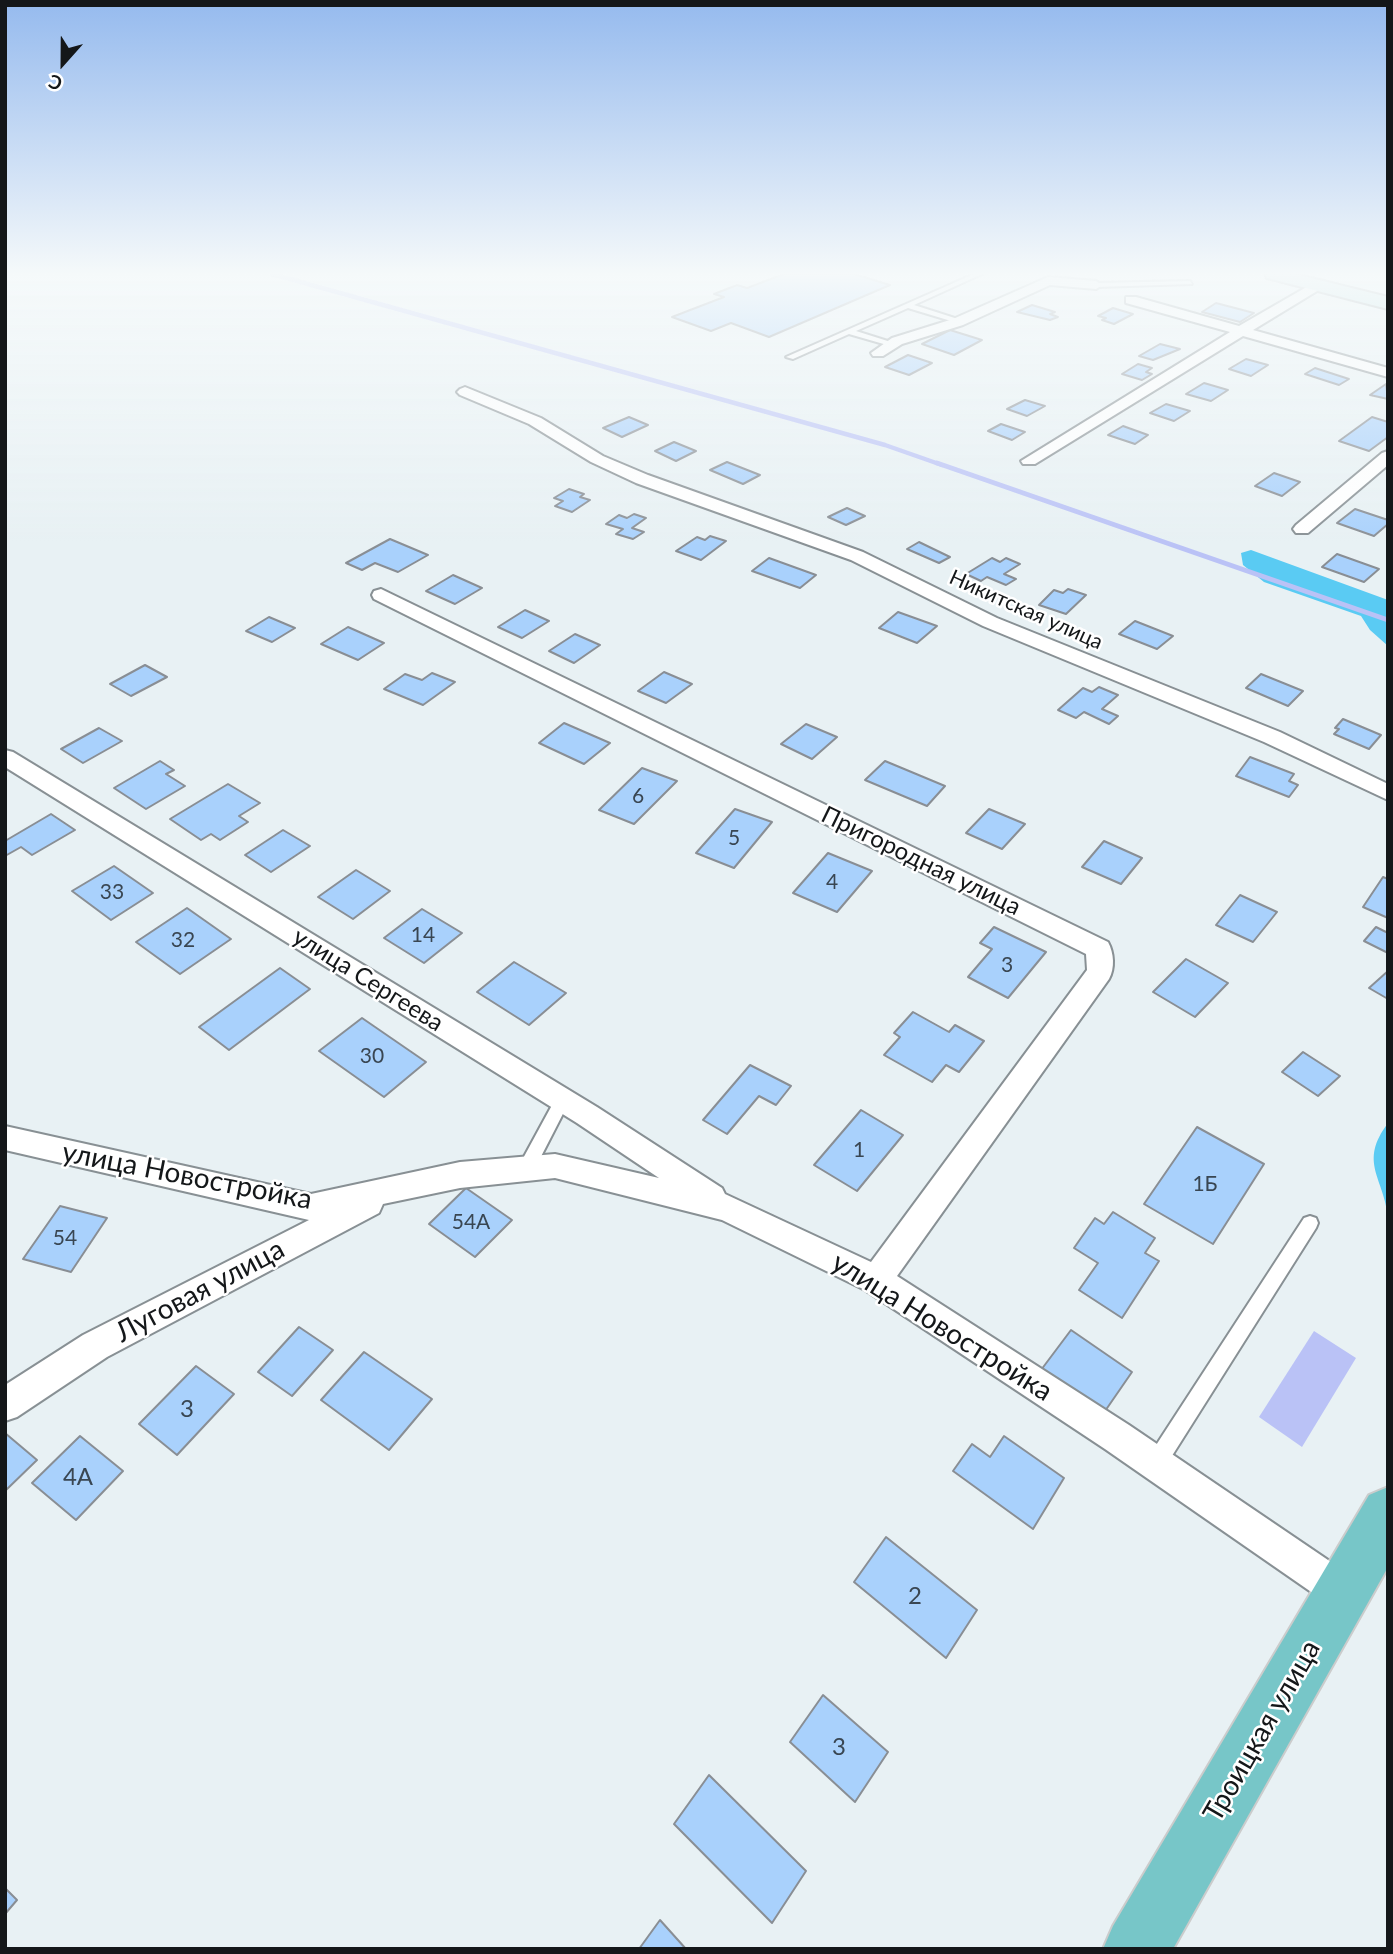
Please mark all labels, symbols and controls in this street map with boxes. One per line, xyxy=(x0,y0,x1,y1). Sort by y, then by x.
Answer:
north arrow xyxy=(28,28,98,98)
text: С xyxy=(45,70,65,96)
street label: Никитская улица xyxy=(945,565,1107,655)
house number: 6 xyxy=(632,783,644,809)
street label: Пригородная улица xyxy=(817,800,1025,922)
house number: 5 xyxy=(728,825,740,851)
house number: 4 xyxy=(826,869,838,895)
house number: 33 xyxy=(100,879,124,905)
street label: улица Сергеева xyxy=(287,922,449,1038)
house number: 14 xyxy=(411,922,435,948)
house number: 32 xyxy=(171,927,195,953)
house number: 3 xyxy=(1001,952,1013,978)
house number: 30 xyxy=(360,1043,384,1069)
street label: улица Новостройка xyxy=(59,1135,315,1217)
house number: 1 xyxy=(853,1137,865,1163)
house number: 1Б xyxy=(1192,1171,1218,1197)
house number: 54А xyxy=(452,1209,490,1235)
house number: 54 xyxy=(53,1225,77,1251)
street label: Луговая улица xyxy=(110,1232,290,1350)
street label: улица Новостройка xyxy=(825,1245,1059,1409)
house number: 3 xyxy=(180,1395,194,1423)
house number: 4А xyxy=(63,1463,93,1491)
house number: 2 xyxy=(908,1582,922,1610)
street label: Троицкая улица xyxy=(1196,1634,1328,1828)
house number: 3 xyxy=(832,1733,846,1761)

